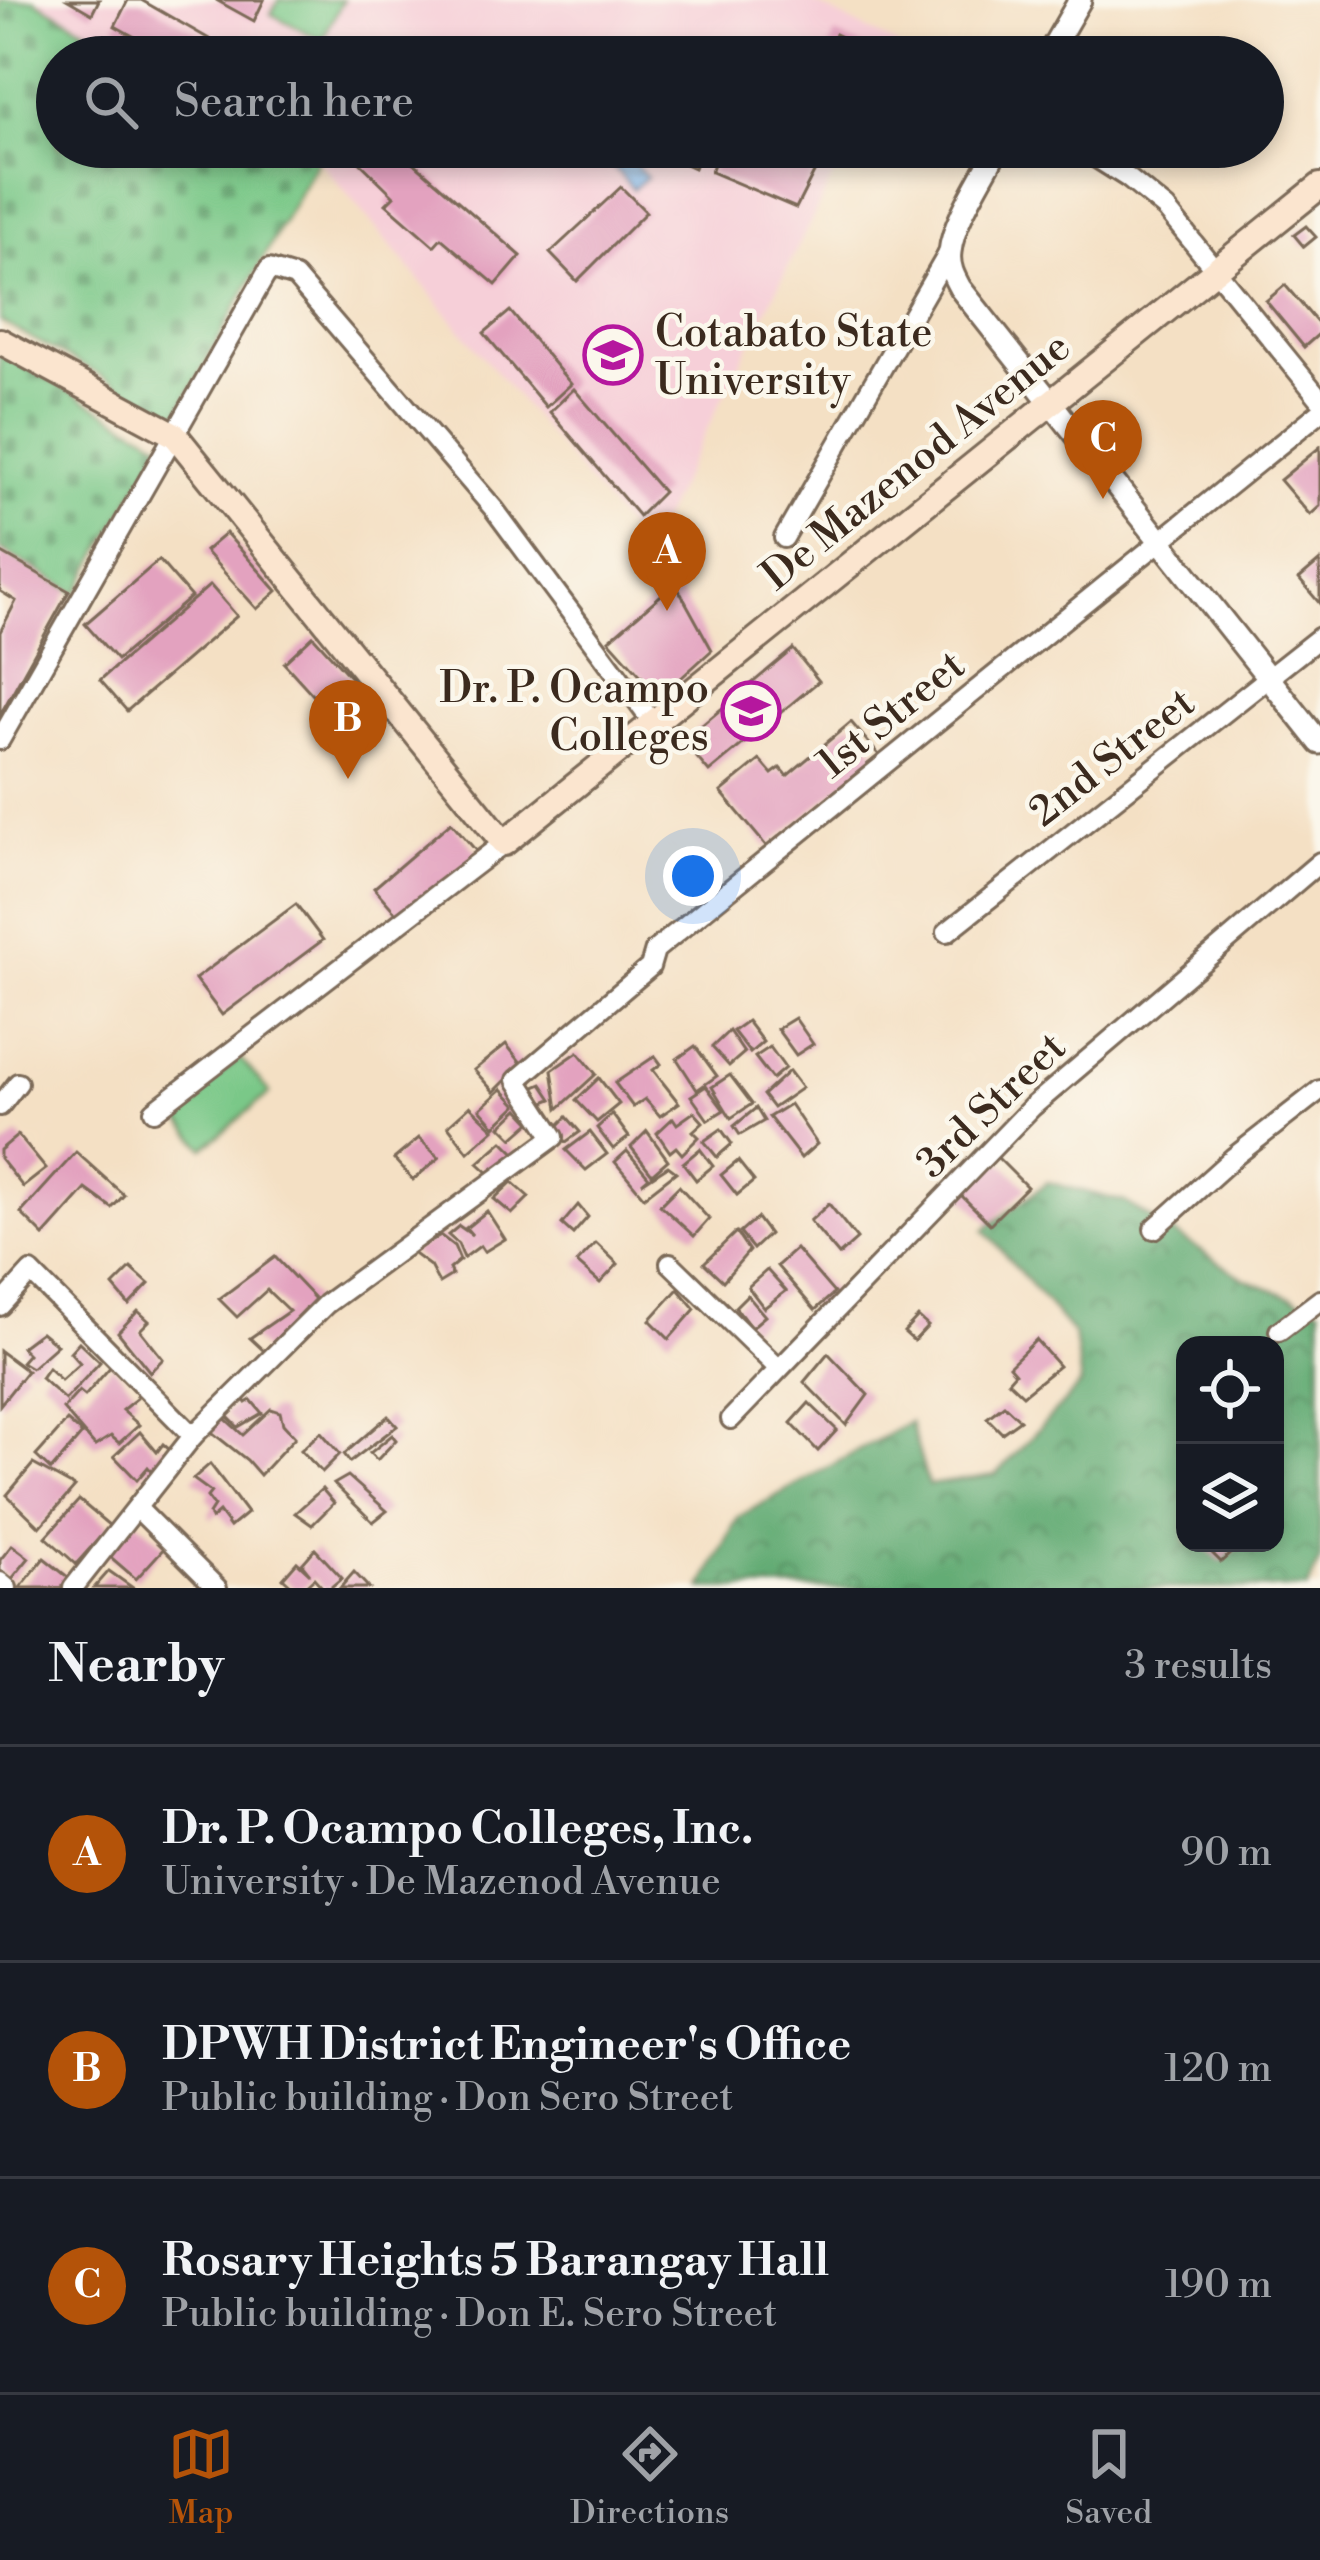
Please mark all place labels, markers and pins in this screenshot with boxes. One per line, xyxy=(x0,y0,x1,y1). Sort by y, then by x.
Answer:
place label: Cotabato State University xyxy=(655,307,932,409)
school or university icon: Cotabato State University xyxy=(582,324,644,386)
pin: C xyxy=(1064,400,1142,499)
pin: A xyxy=(628,512,706,611)
place label: Dr. P. Ocampo Colleges xyxy=(439,663,709,765)
pin: B xyxy=(309,680,387,779)
school or university icon: Dr. P. Ocampo Colleges xyxy=(720,680,782,742)

